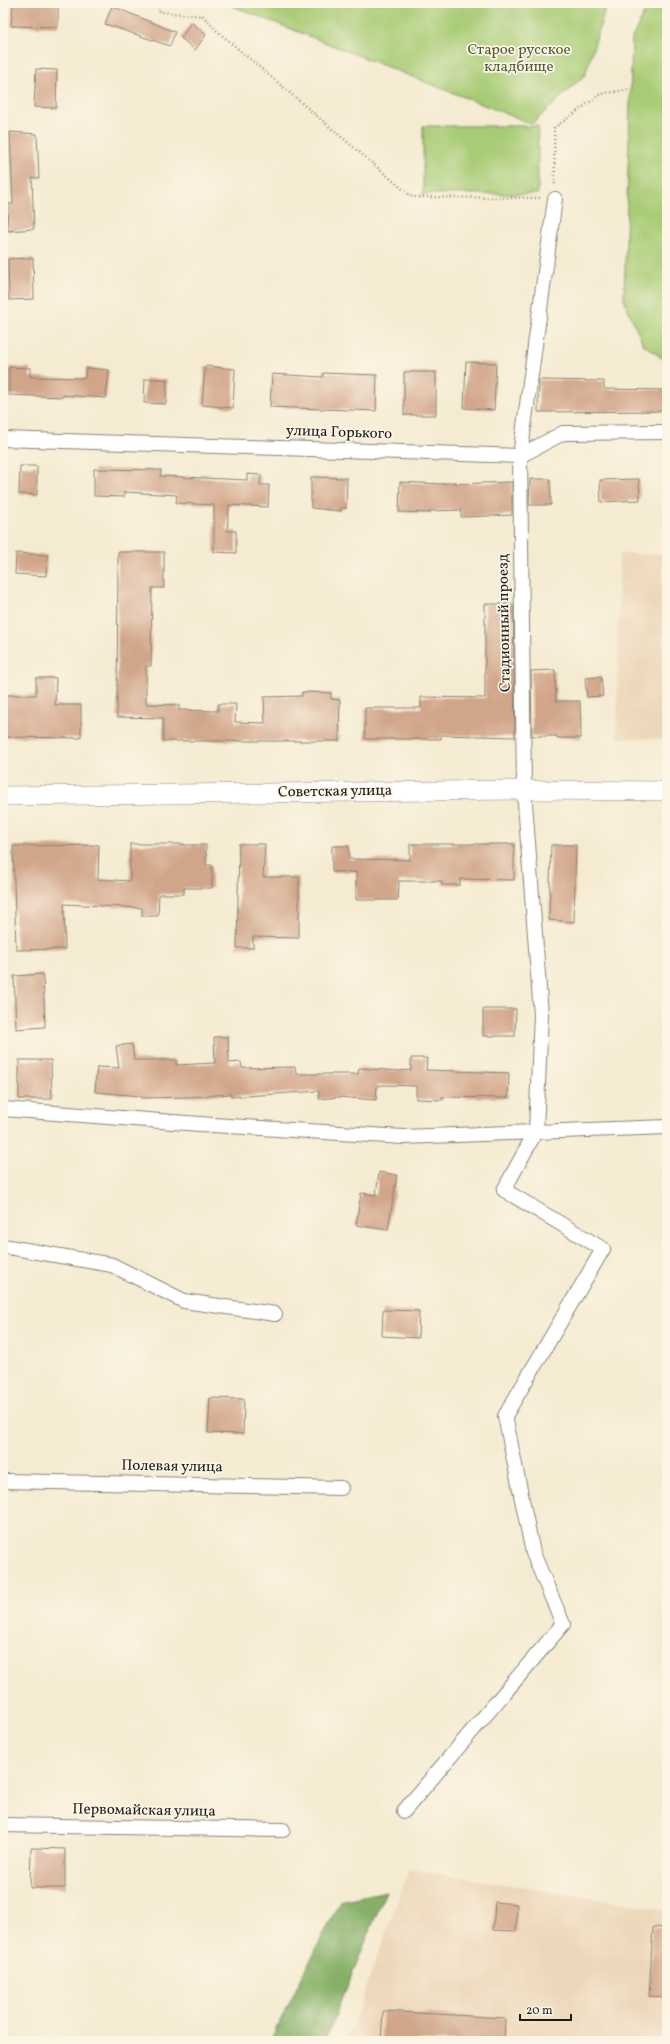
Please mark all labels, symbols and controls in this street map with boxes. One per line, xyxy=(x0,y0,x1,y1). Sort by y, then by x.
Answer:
park label: Старое русское кладбище xyxy=(467,40,571,78)
street label: улица Горького xyxy=(286,421,392,445)
street label: Стадионный проезд xyxy=(493,553,517,692)
street label: Советская улица xyxy=(278,781,392,803)
street label: Полевая улица xyxy=(121,1456,223,1478)
street label: Первомайская улица xyxy=(72,1799,216,1823)
scale bar xyxy=(520,1996,571,2022)
text: 20 m xyxy=(526,2003,553,2019)

